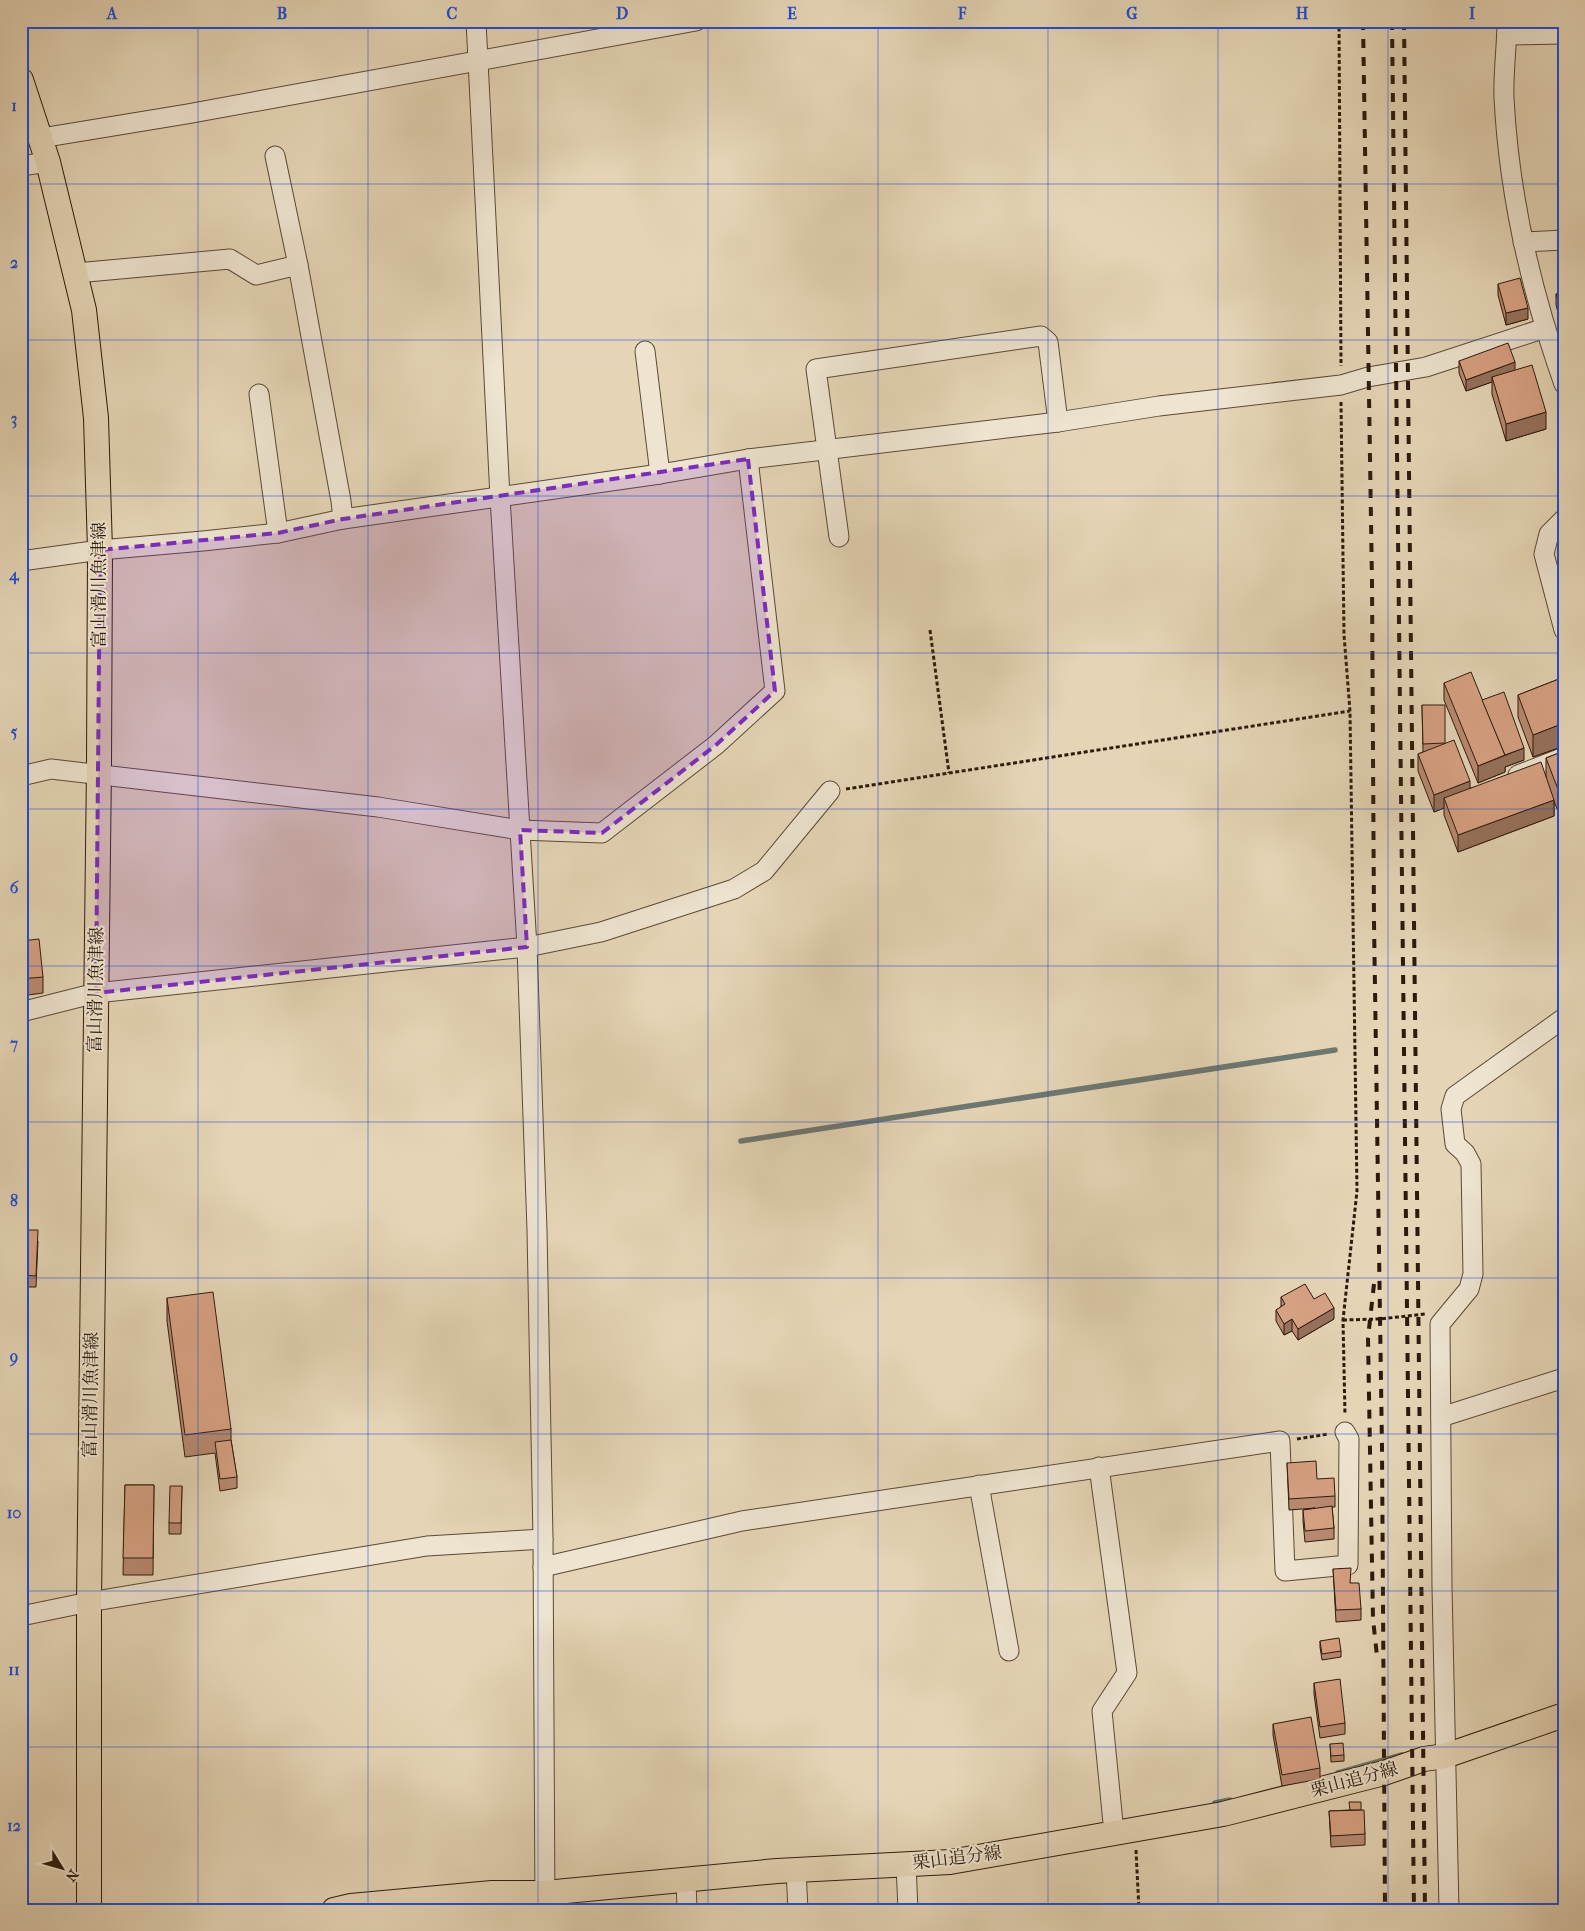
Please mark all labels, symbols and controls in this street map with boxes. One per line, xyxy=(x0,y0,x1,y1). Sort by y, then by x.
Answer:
text: A xyxy=(106,4,118,23)
text: B xyxy=(277,4,287,23)
text: C xyxy=(447,4,458,23)
text: D xyxy=(616,4,628,23)
text: E xyxy=(787,4,797,23)
text: F xyxy=(957,4,967,23)
text: G xyxy=(1126,4,1138,23)
text: H xyxy=(1296,4,1309,23)
text: I xyxy=(1469,4,1476,23)
text: 1 xyxy=(11,96,17,115)
text: 2 xyxy=(10,253,18,272)
text: 3 xyxy=(11,409,17,429)
street label: 富山滑川魚津線 xyxy=(89,522,110,648)
text: 4 xyxy=(8,565,20,585)
text: 5 xyxy=(11,722,18,741)
text: 6 xyxy=(10,878,19,897)
street label: 富山滑川魚津線 xyxy=(84,927,108,1053)
text: 7 xyxy=(9,1034,18,1053)
text: 8 xyxy=(10,1191,18,1210)
street label: 富山滑川魚津線 xyxy=(79,1332,103,1458)
text: 9 xyxy=(9,1347,18,1367)
text: 10 xyxy=(7,1503,21,1522)
text: 11 xyxy=(8,1660,20,1679)
street label: 栗山追分線 xyxy=(1308,1758,1400,1802)
text: 12 xyxy=(7,1816,21,1835)
street label: 栗山追分線 xyxy=(911,1842,1003,1874)
north arrow xyxy=(38,1844,88,1894)
text: N xyxy=(62,1866,82,1885)

